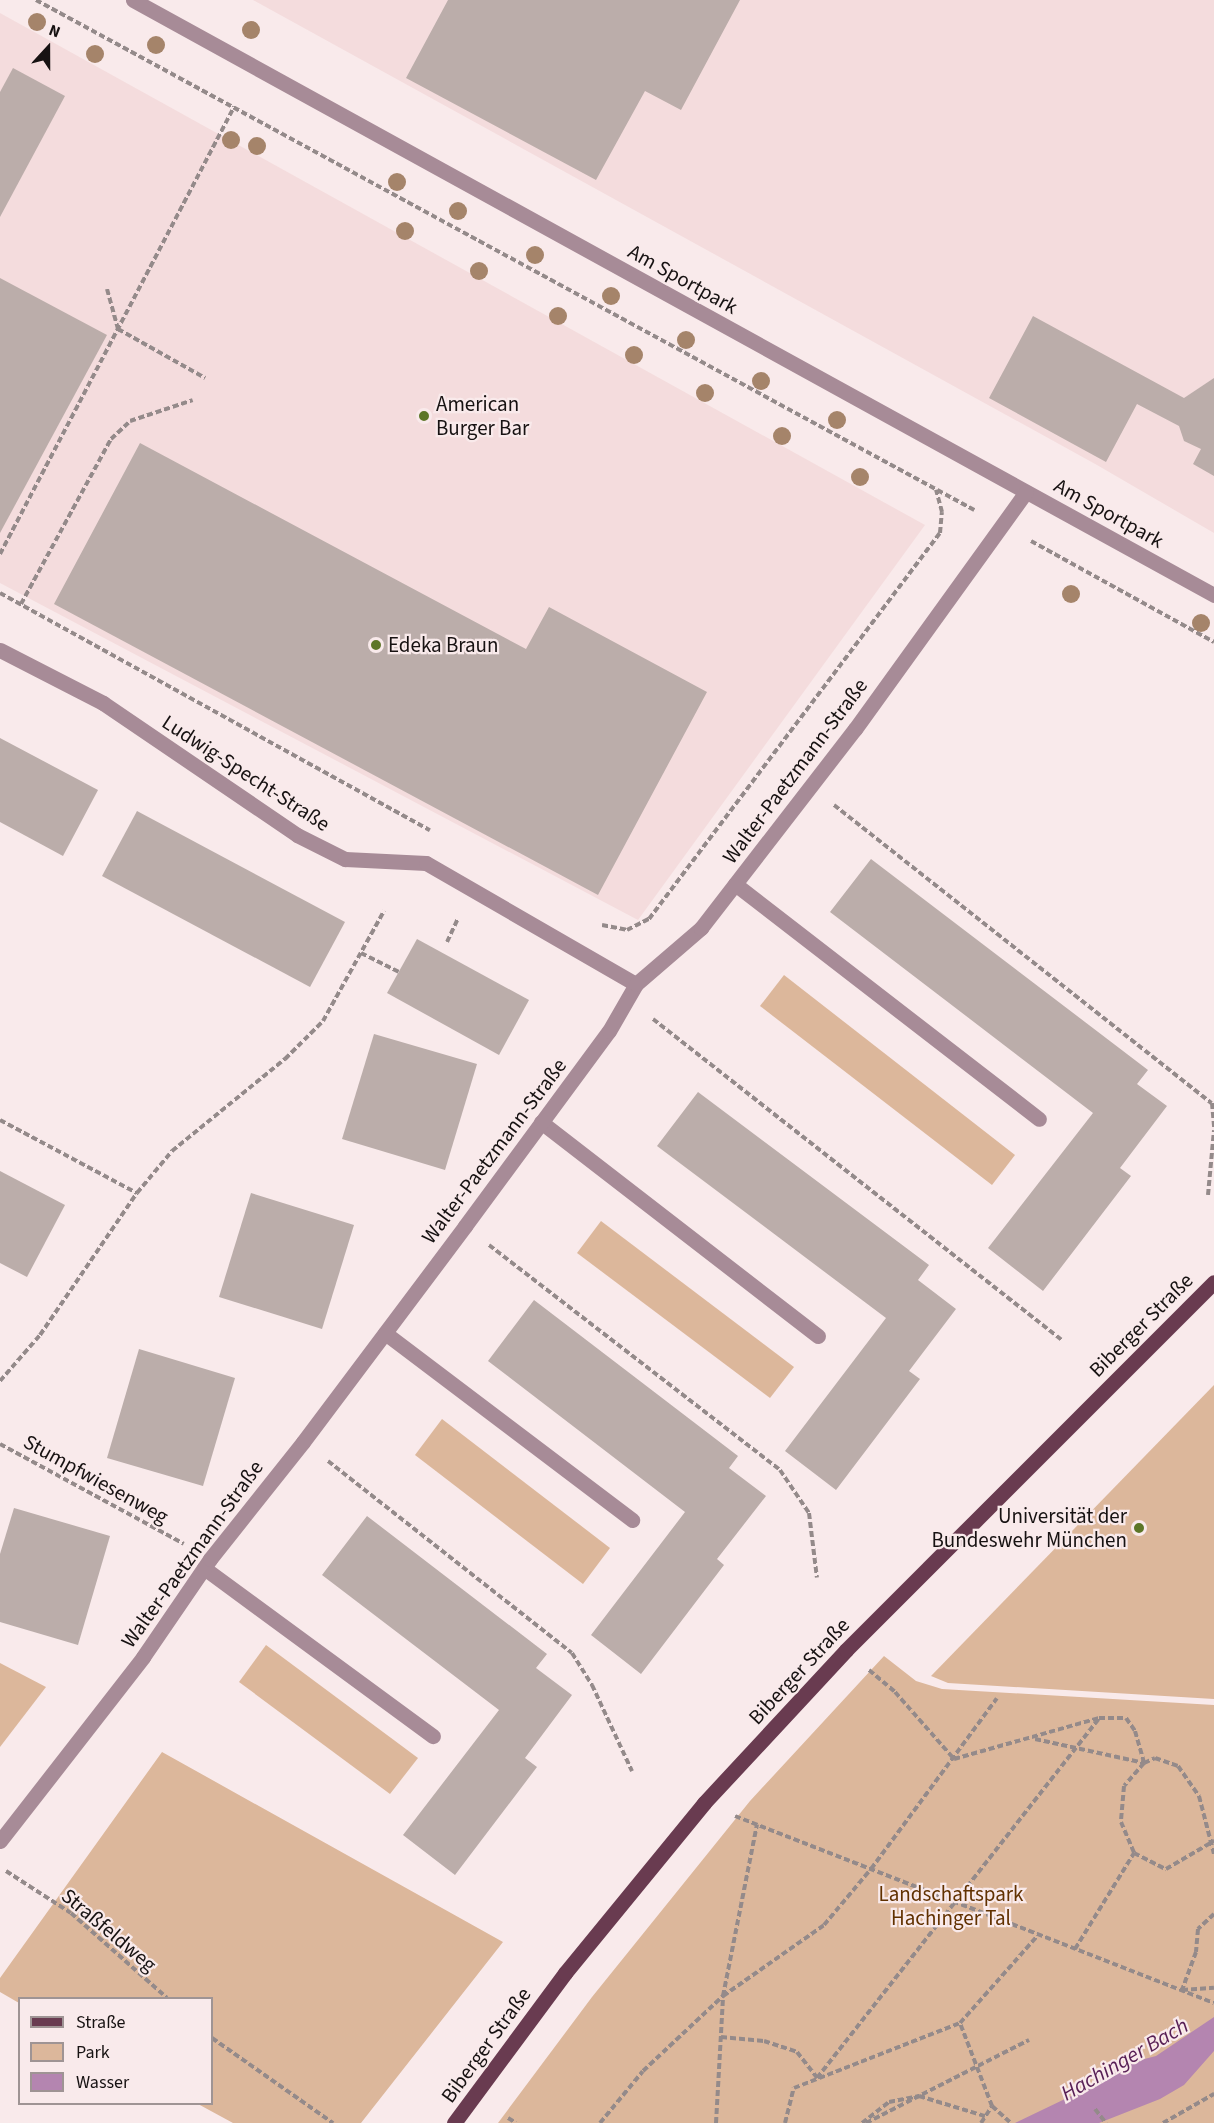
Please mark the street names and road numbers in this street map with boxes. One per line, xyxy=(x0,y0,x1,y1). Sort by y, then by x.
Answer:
street label: Am Sportpark xyxy=(624,239,742,319)
street label: Am Sportpark xyxy=(1050,473,1168,553)
street label: Walter-Paetzmann-Straße xyxy=(717,673,873,869)
street label: Ludwig-Specht-Straße xyxy=(157,709,335,837)
street label: Walter-Paetzmann-Straße xyxy=(416,1053,572,1249)
street label: Biberger Straße xyxy=(1084,1268,1198,1382)
street label: Stumpfwiesenweg xyxy=(19,1429,173,1529)
street label: Walter-Paetzmann-Straße xyxy=(116,1455,268,1653)
street label: Biberger Straße xyxy=(743,1612,855,1730)
street label: Straßfeldweg xyxy=(56,1883,162,1977)
street label: Biberger Straße xyxy=(436,1982,536,2108)

